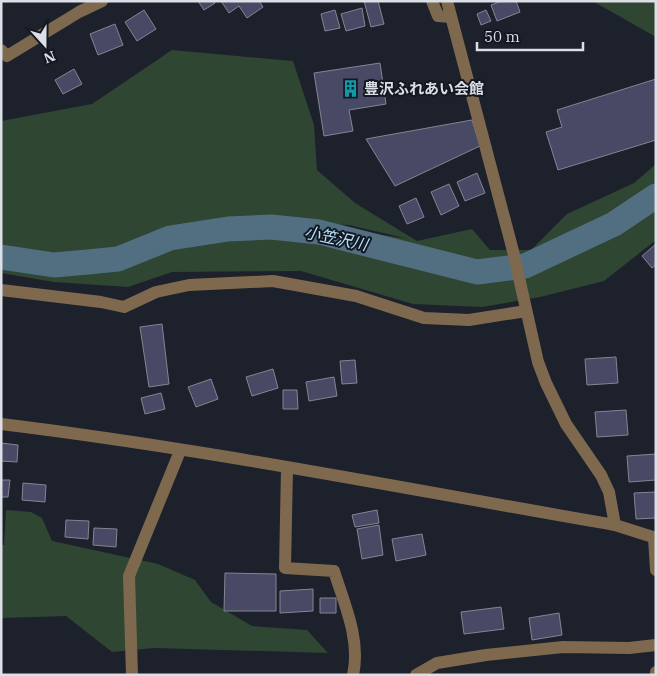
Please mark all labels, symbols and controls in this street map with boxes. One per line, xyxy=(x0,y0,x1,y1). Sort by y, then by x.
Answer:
north arrow xyxy=(20,20,70,70)
scale bar xyxy=(477,20,583,52)
text: 50 m xyxy=(484,27,520,46)
text: N xyxy=(41,47,58,68)
building icon: 豊沢ふれあい会館 xyxy=(340,78,360,98)
place label: 豊沢ふれあい会館 xyxy=(364,79,484,98)
water label: 小笠沢川 xyxy=(303,222,371,255)

